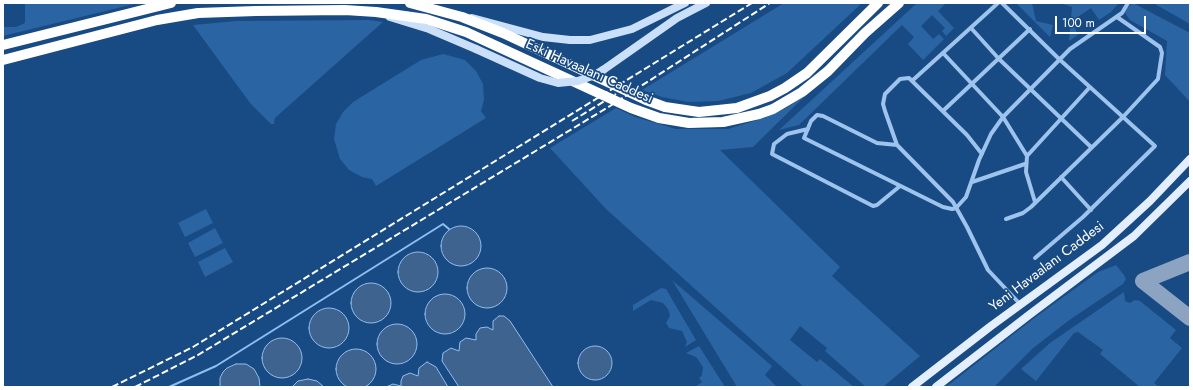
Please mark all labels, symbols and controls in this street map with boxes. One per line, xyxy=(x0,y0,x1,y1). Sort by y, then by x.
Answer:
scale bar xyxy=(1057,8,1148,34)
text: 100 m xyxy=(1062,14,1095,32)
street label: Eski Havaalanı Caddesi xyxy=(523,36,655,108)
street label: Yeni Havaalanı Caddesi xyxy=(986,218,1108,316)

